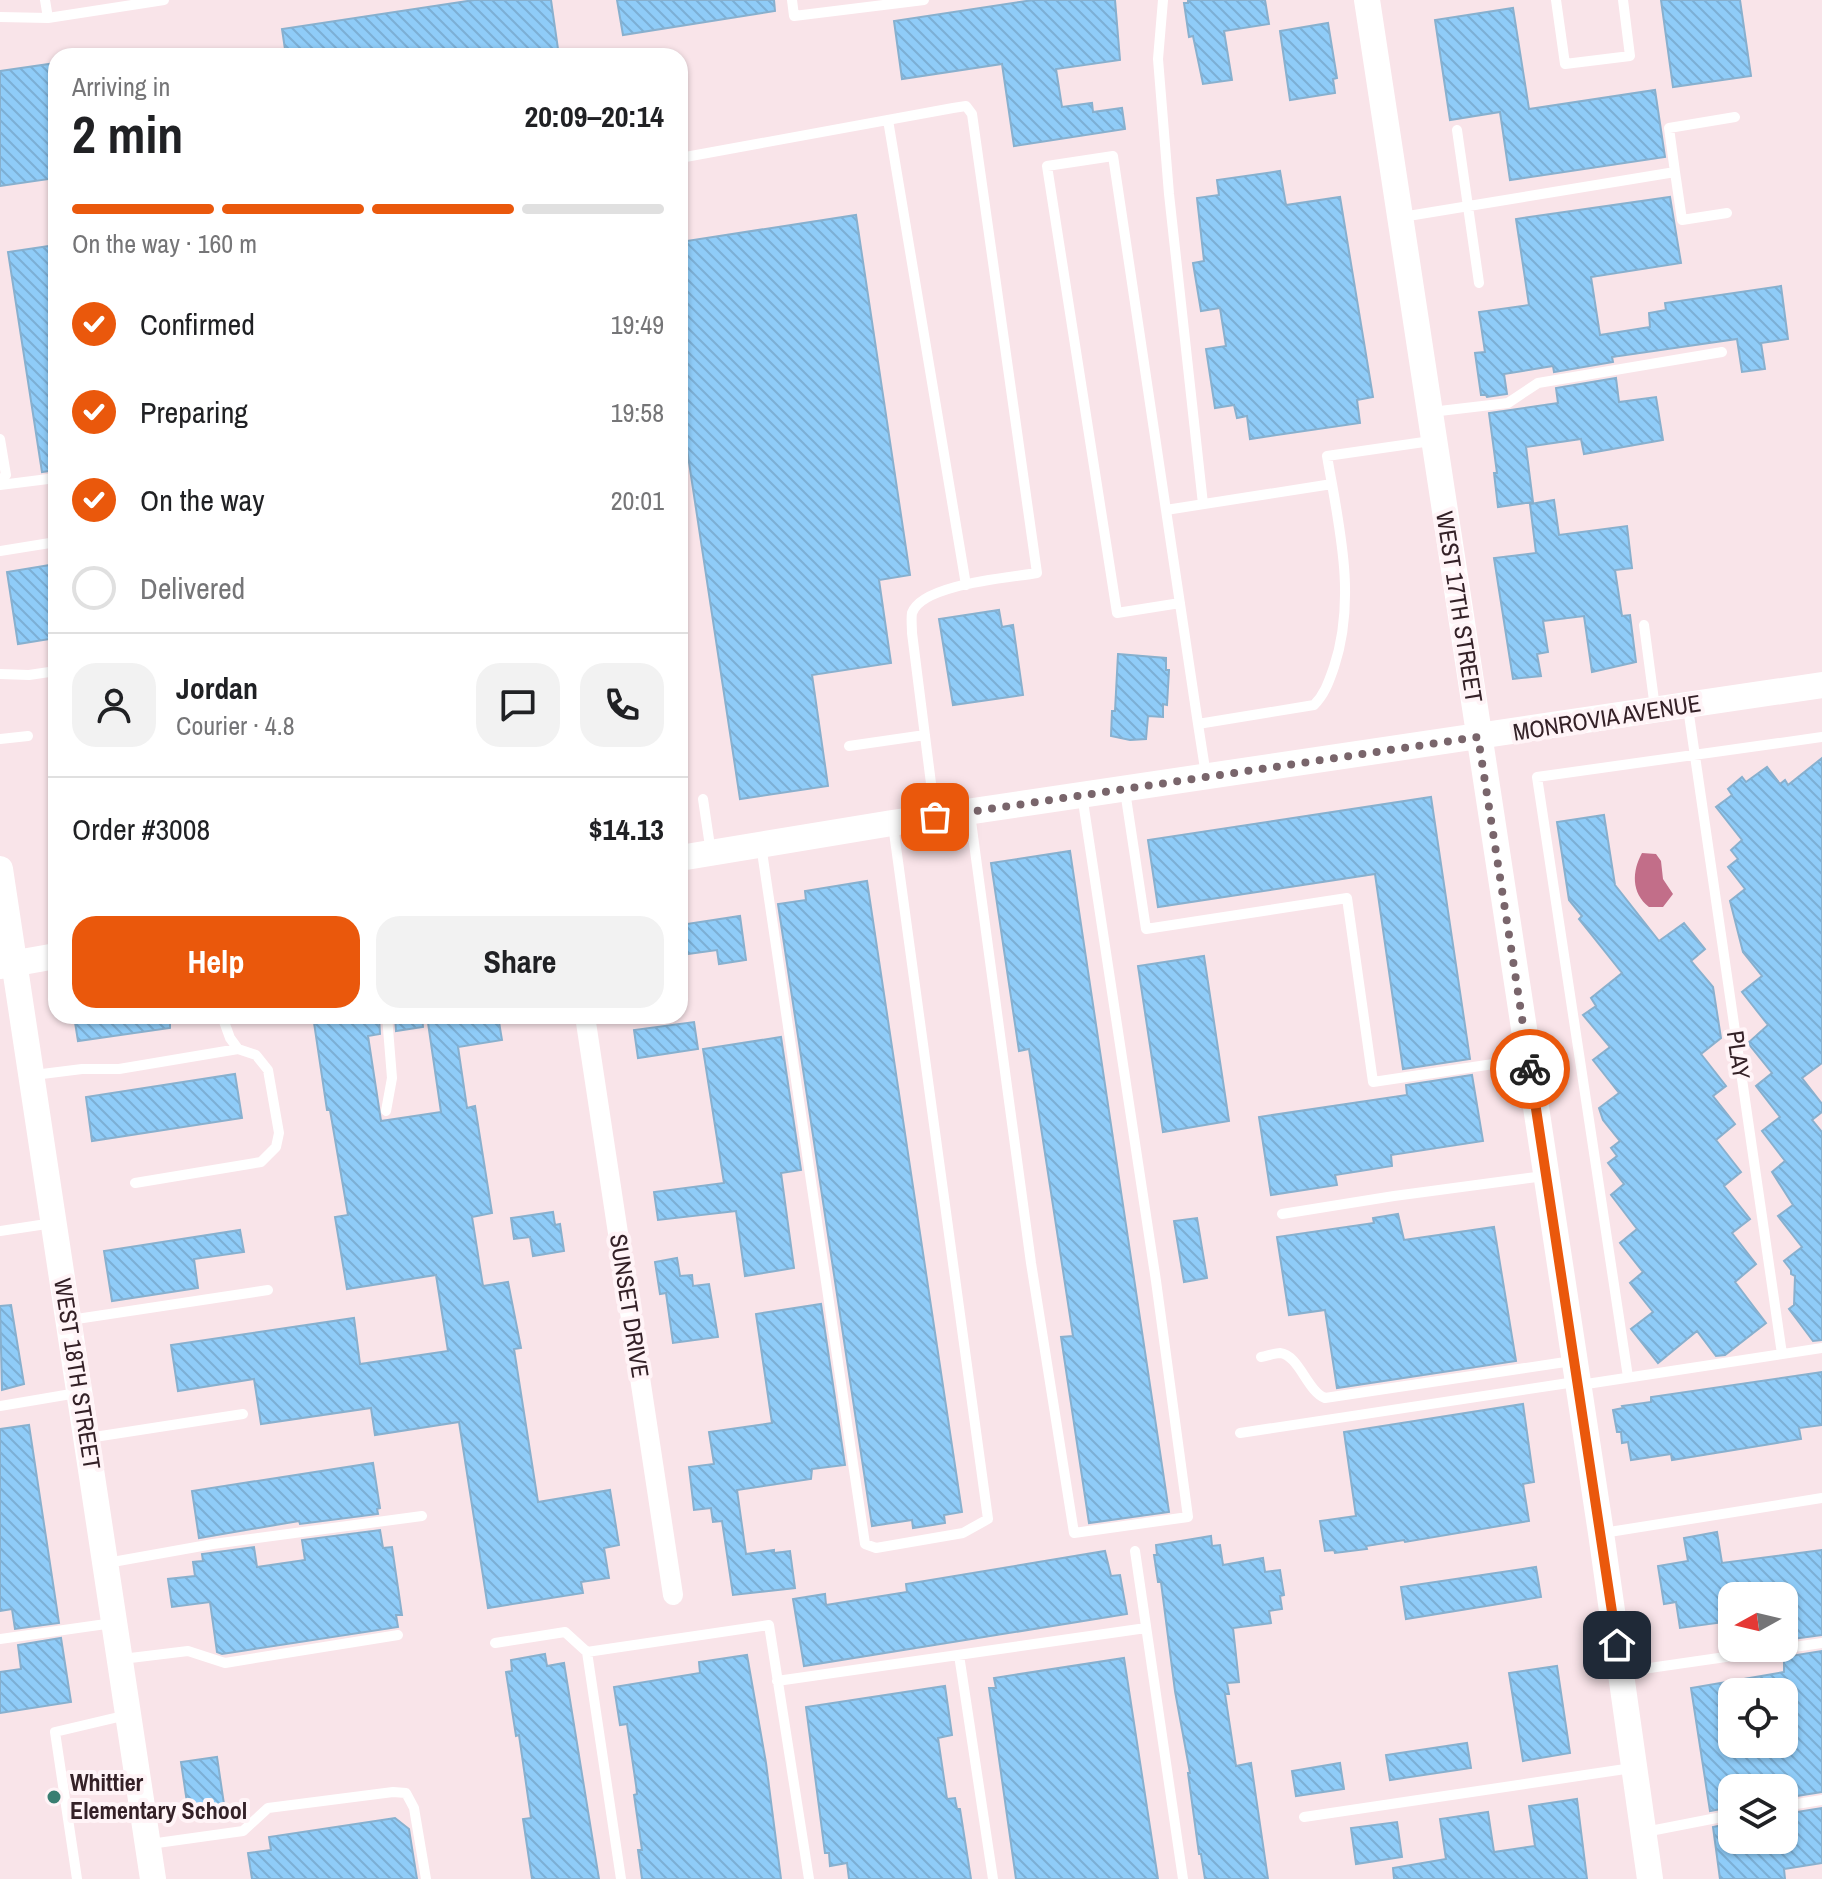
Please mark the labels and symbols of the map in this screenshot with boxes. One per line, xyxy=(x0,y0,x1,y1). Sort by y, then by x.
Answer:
street label: WEST 17TH STREET xyxy=(1429,509,1491,705)
street label: MONROVIA AVENUE xyxy=(1511,686,1703,748)
pin xyxy=(901,783,969,851)
street label: PLAY xyxy=(1720,1028,1758,1081)
courier xyxy=(1490,1029,1570,1109)
street label: SUNSET DRIVE xyxy=(603,1232,657,1380)
street label: WEST 18TH STREET xyxy=(47,1276,109,1472)
north arrow xyxy=(1718,1582,1798,1662)
pin xyxy=(1583,1611,1651,1679)
place label: Whittier Elementary School xyxy=(70,1766,247,1826)
marker: Whittier Elementary School xyxy=(45,1788,63,1806)

